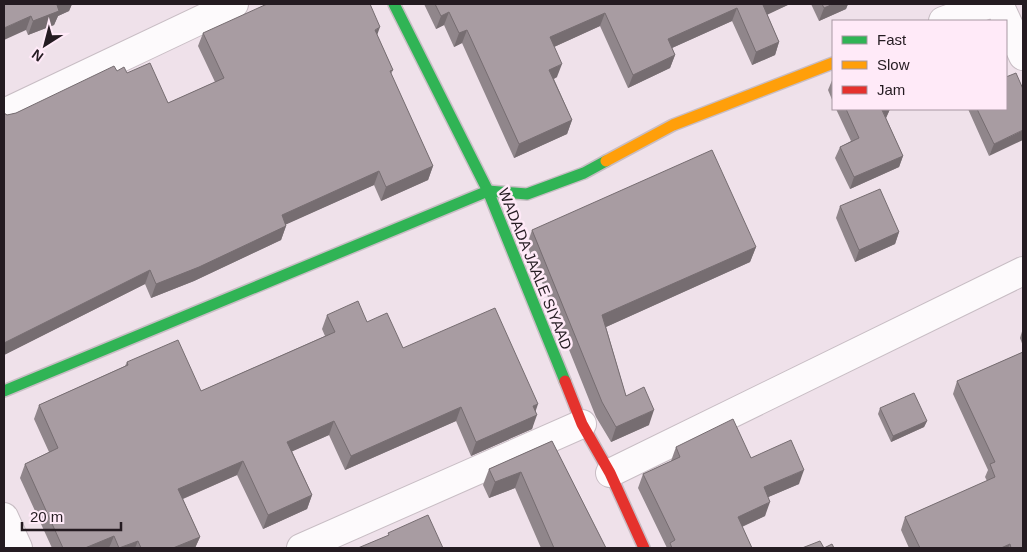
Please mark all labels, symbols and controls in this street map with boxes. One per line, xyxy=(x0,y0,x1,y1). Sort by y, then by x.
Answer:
north arrow xyxy=(20,20,70,70)
legend xyxy=(832,20,1007,110)
text: Fast xyxy=(877,31,907,48)
text: N xyxy=(29,46,46,65)
text: Slow xyxy=(877,56,910,73)
text: Jam xyxy=(877,81,905,98)
street label: WADADA JAALE SIYAAD xyxy=(495,186,576,352)
scale bar xyxy=(22,500,121,532)
text: 20 m xyxy=(30,508,63,525)

